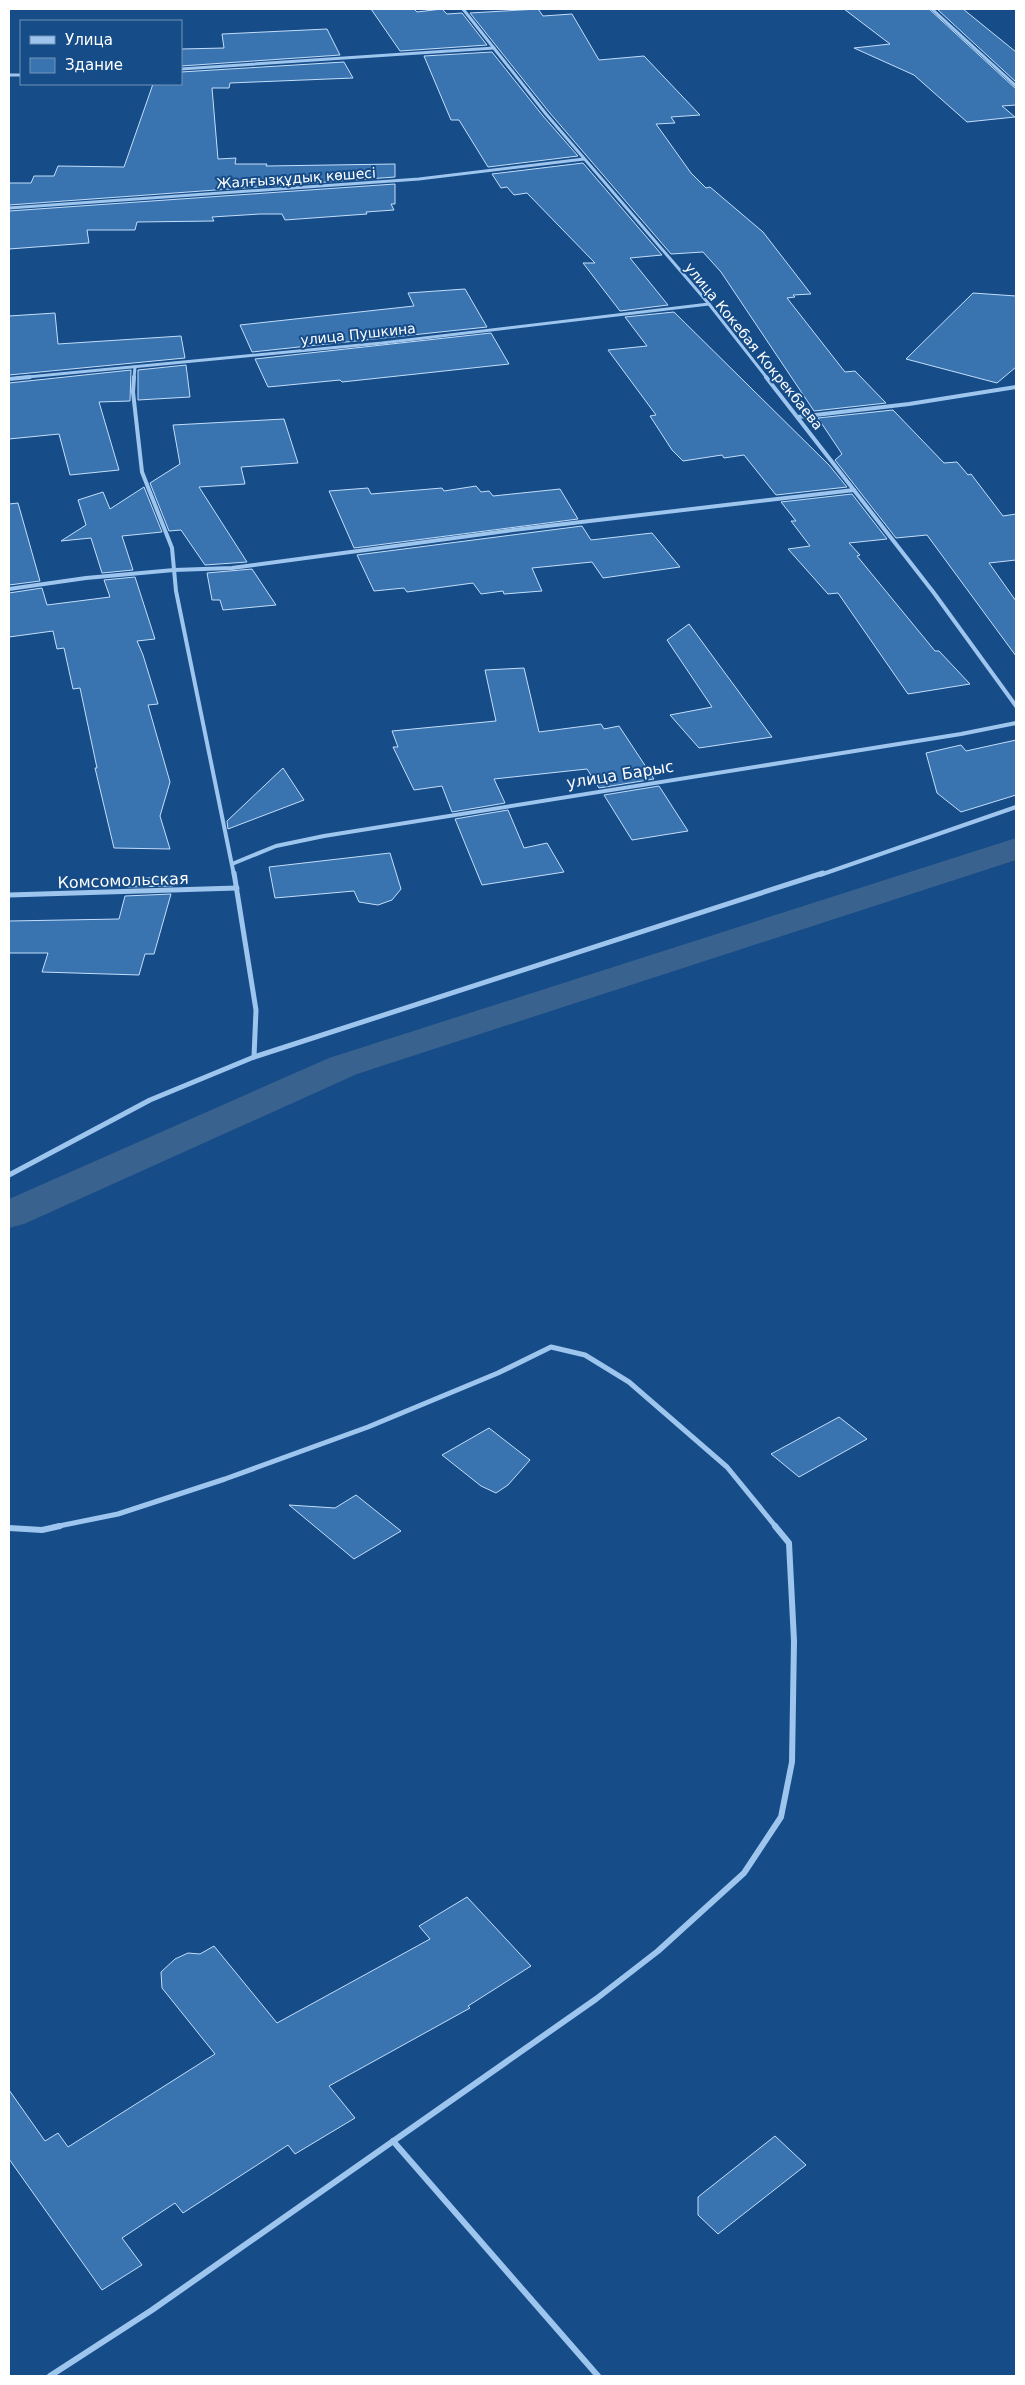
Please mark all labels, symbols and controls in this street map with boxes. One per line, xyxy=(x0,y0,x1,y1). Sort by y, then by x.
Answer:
legend xyxy=(20,20,182,85)
text: Улица xyxy=(65,31,113,49)
text: Здание xyxy=(65,56,123,74)
street label: Жалғызқұдық көшесі xyxy=(216,164,376,192)
street label: улица Кокебая Кокрекбаева xyxy=(682,259,826,433)
street label: улица Пушкина xyxy=(300,320,416,348)
street label: улица Барыс xyxy=(565,757,675,792)
street label: Комсомольская xyxy=(57,869,189,892)

